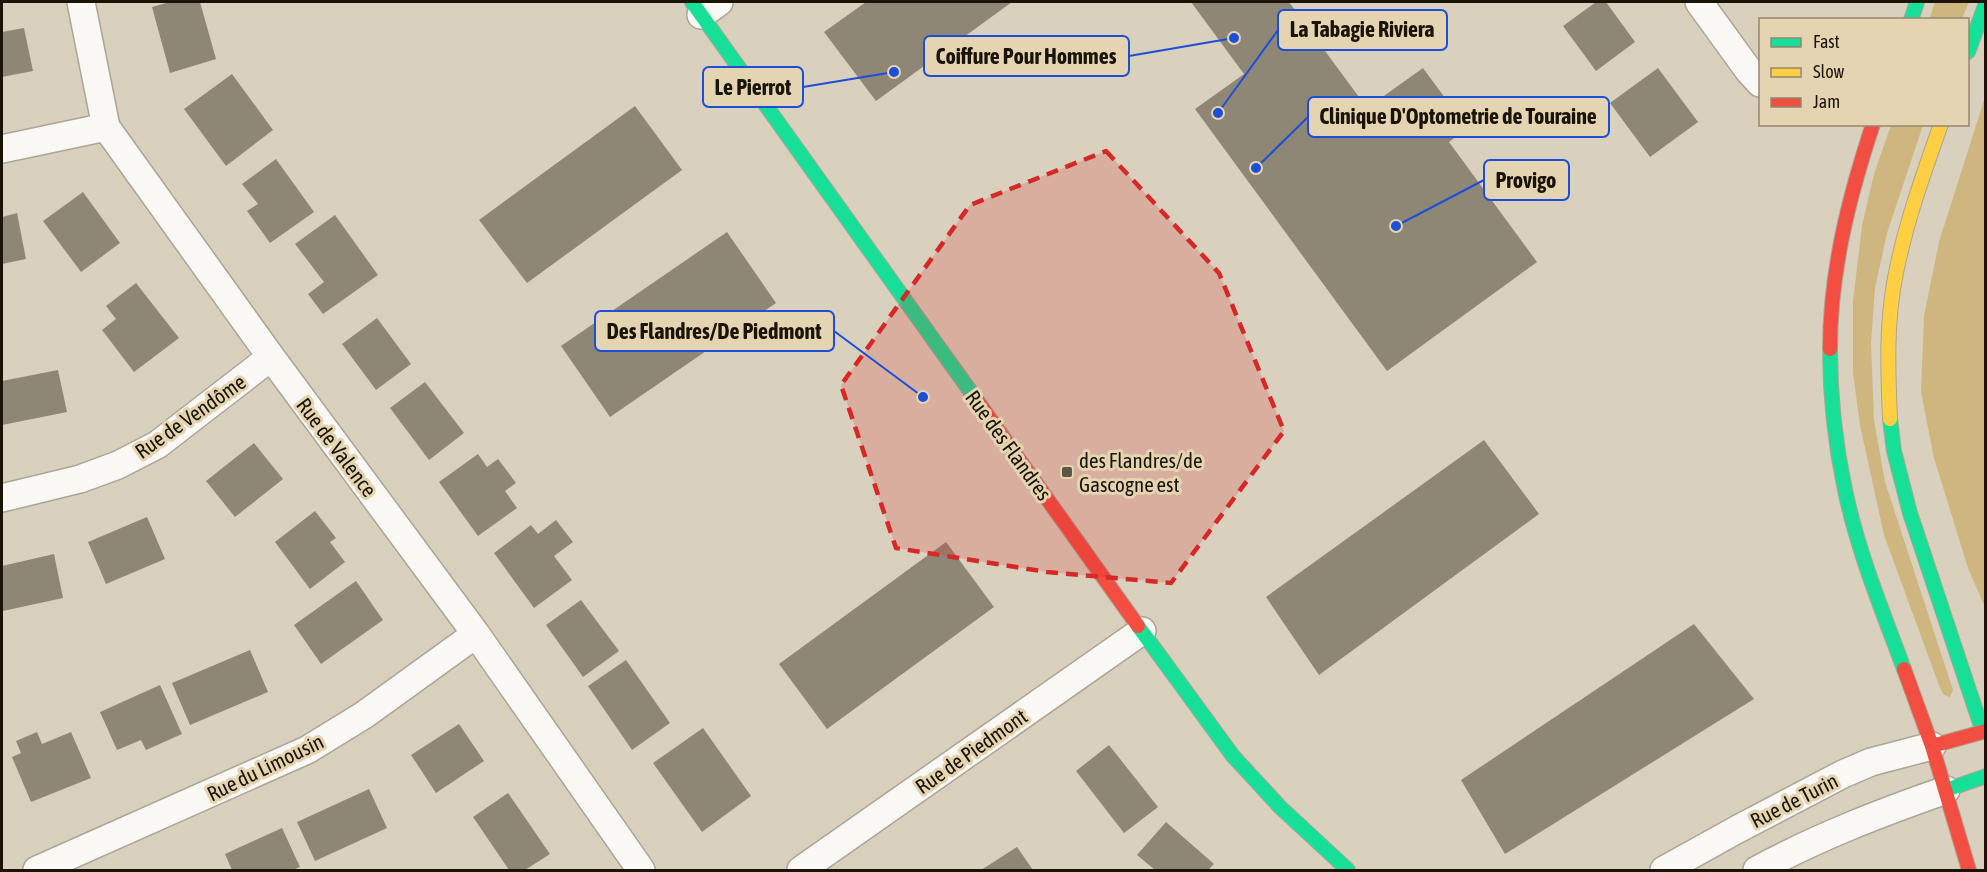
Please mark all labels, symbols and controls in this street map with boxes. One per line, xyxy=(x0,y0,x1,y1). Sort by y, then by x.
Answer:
callout: La Tabagie Riviera xyxy=(1278,10,1447,50)
text: La Tabagie Riviera xyxy=(1290,16,1434,42)
legend xyxy=(1759,18,1969,126)
text: Fast xyxy=(1813,31,1840,52)
callout: Coiffure Pour Hommes xyxy=(924,36,1129,76)
text: Coiffure Pour Hommes xyxy=(936,43,1117,69)
text: Slow xyxy=(1813,61,1844,82)
callout: Le Pierrot xyxy=(703,67,803,107)
text: Le Pierrot xyxy=(715,74,792,100)
text: Jam xyxy=(1813,91,1840,112)
callout: Clinique D'Optometrie de Touraine xyxy=(1308,97,1609,137)
text: Clinique D'Optometrie de Touraine xyxy=(1319,103,1597,129)
callout: Provigo xyxy=(1484,160,1569,200)
text: Provigo xyxy=(1496,167,1556,193)
callout: Des Flandres/De Piedmont xyxy=(595,311,834,351)
text: Des Flandres/De Piedmont xyxy=(606,318,822,344)
street label: Rue de Vendôme xyxy=(130,369,250,463)
street label: Rue des Flandres xyxy=(961,385,1057,505)
street label: Rue de Valence xyxy=(292,393,382,501)
place label: des Flandres/de Gascogne est xyxy=(1079,448,1202,496)
marker: des Flandres/de Gascogne est xyxy=(1060,465,1074,479)
street label: Rue de Piedmont xyxy=(911,704,1031,798)
street label: Rue du Limousin xyxy=(203,728,327,806)
street label: Rue de Turin xyxy=(1746,768,1842,832)

